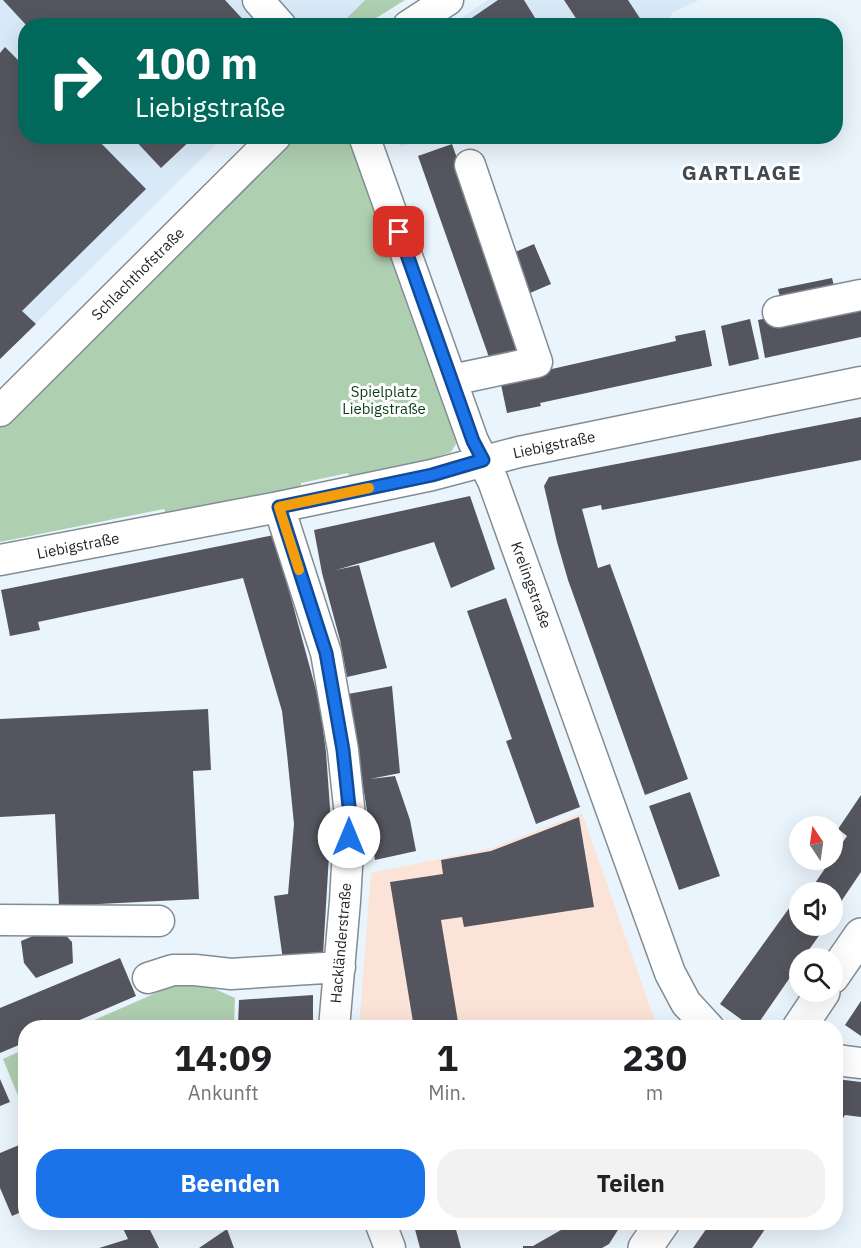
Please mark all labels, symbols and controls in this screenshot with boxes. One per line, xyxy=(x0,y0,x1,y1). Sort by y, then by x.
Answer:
text: 100 m xyxy=(135,36,258,91)
icon: right xyxy=(36,42,114,120)
text: Liebigstraße xyxy=(135,89,286,124)
district label: GARTLAGE xyxy=(682,158,802,186)
pin xyxy=(373,206,424,257)
icon: arrive xyxy=(382,215,415,248)
street label: Schlachthofstraße xyxy=(87,223,188,324)
park label: Spielplatz Liebigstraße xyxy=(342,382,426,418)
street label: Liebigstraße xyxy=(511,427,597,462)
street label: Liebigstraße xyxy=(35,528,121,563)
street label: Krelingstraße xyxy=(507,539,556,631)
position arrow xyxy=(317,805,381,869)
north arrow xyxy=(789,816,843,870)
map controls xyxy=(789,816,843,1002)
street label: Hackländerstraße xyxy=(326,882,355,1004)
button: sound xyxy=(789,882,843,936)
button: search xyxy=(789,948,843,1002)
text: 14:09 xyxy=(174,1034,272,1081)
text: 1 xyxy=(436,1034,458,1081)
text: 230 xyxy=(622,1034,687,1081)
text: Ankunft xyxy=(188,1079,258,1106)
text: Min. xyxy=(428,1079,466,1106)
text: m xyxy=(646,1079,663,1106)
button: Beenden xyxy=(36,1149,425,1218)
button: Teilen xyxy=(437,1149,825,1218)

